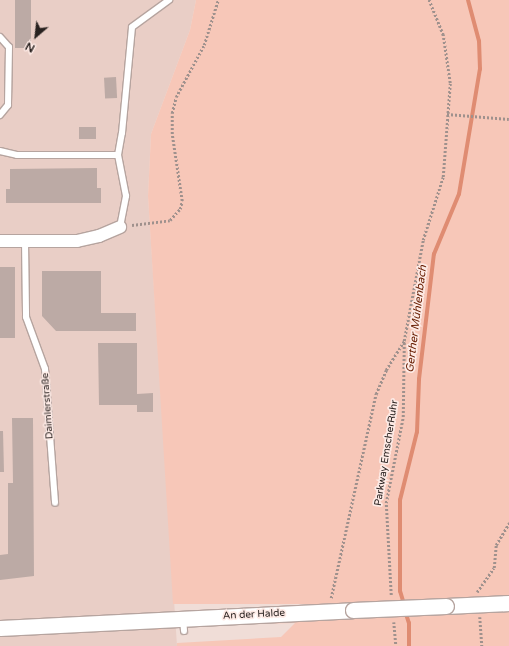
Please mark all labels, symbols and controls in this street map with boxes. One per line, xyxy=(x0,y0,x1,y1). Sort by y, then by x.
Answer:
north arrow xyxy=(16,16,56,56)
text: N xyxy=(23,39,37,55)
water label: Gerther Mühlenbach xyxy=(404,265,430,373)
street label: Daimlerstraße xyxy=(40,372,56,440)
street label: Parkway EmscherRuhr xyxy=(373,399,401,507)
street label: An der Halde xyxy=(223,607,285,623)

